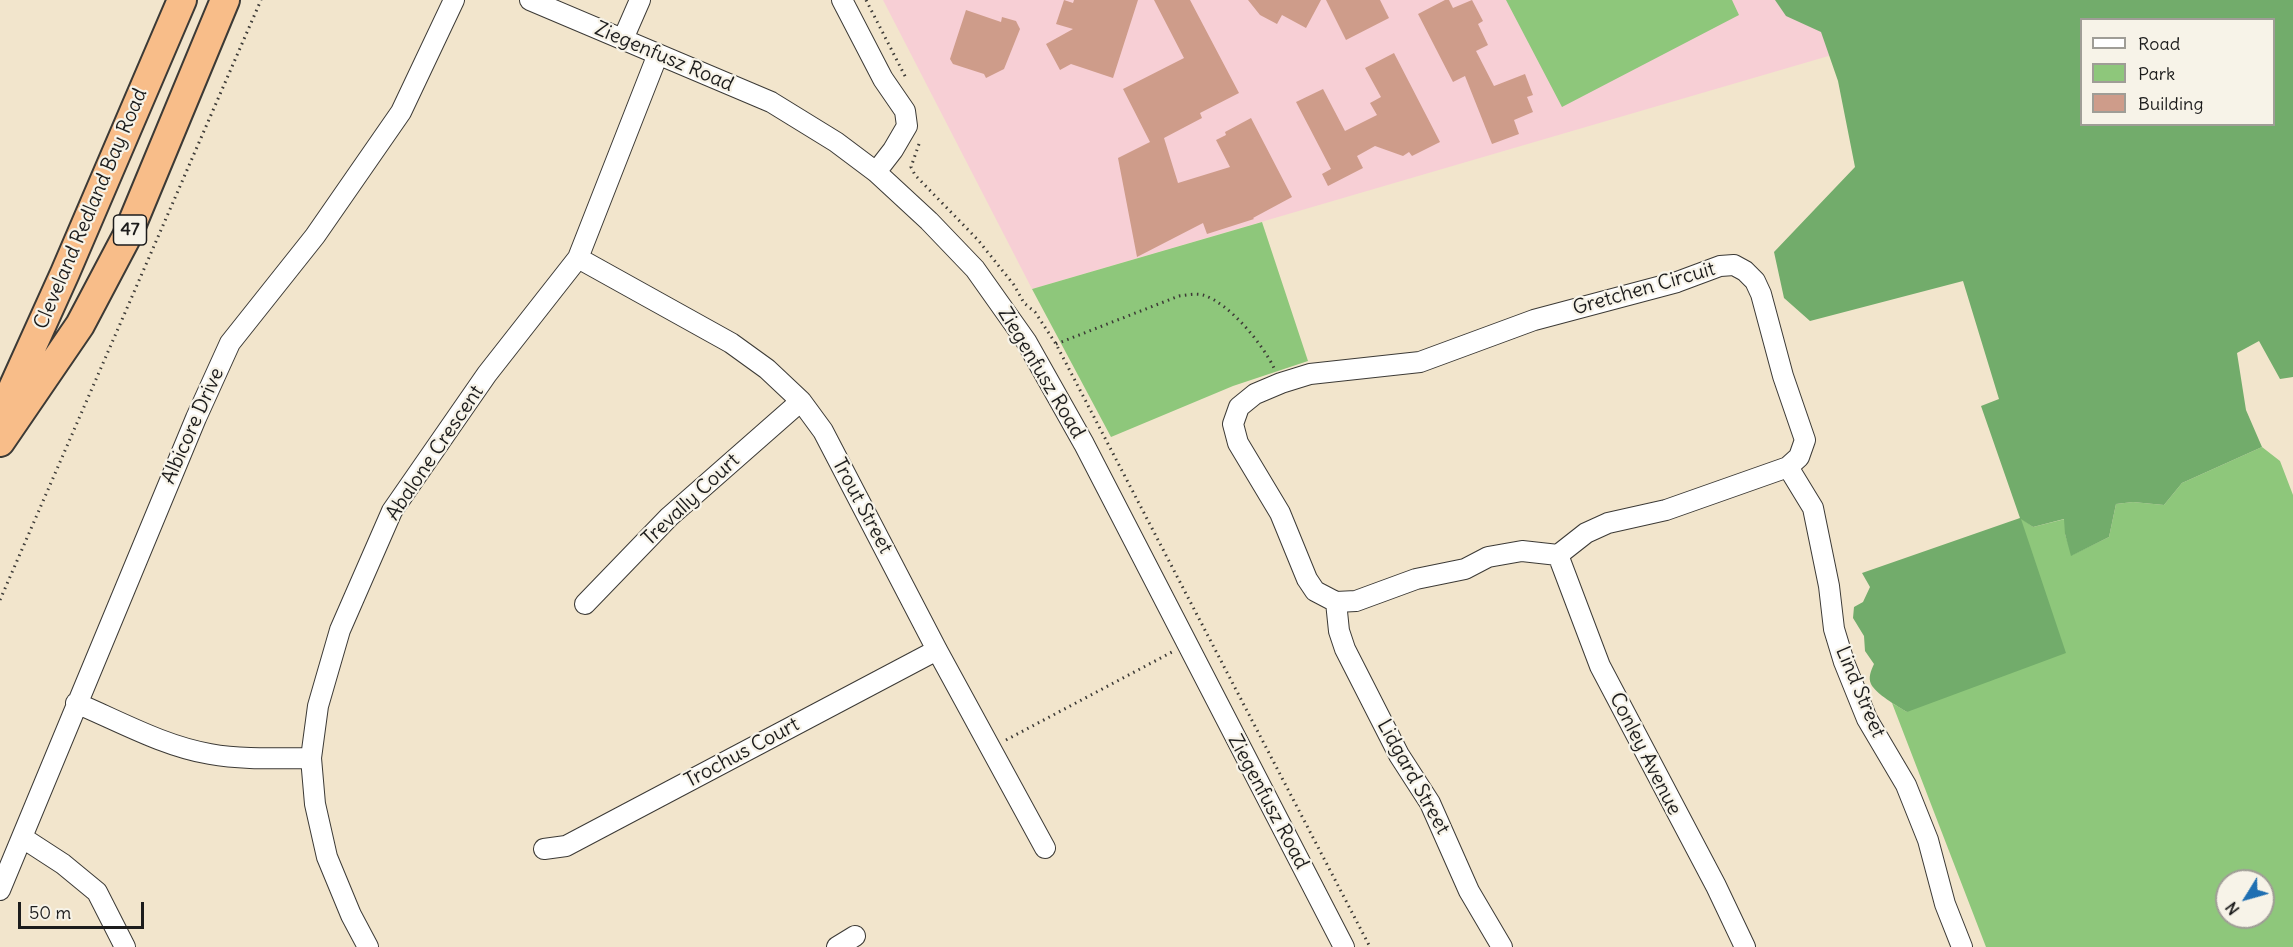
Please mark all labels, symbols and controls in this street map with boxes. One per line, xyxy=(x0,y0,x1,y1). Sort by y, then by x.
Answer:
street label: Ziegenfusz Road xyxy=(591,17,737,97)
legend xyxy=(2080,18,2275,126)
text: Road xyxy=(2138,32,2180,55)
text: Park xyxy=(2138,62,2175,85)
street label: Cleveland Redland Bay Road xyxy=(29,85,153,333)
text: Building xyxy=(2138,92,2203,115)
road number: 47 xyxy=(114,215,146,245)
street label: Gretchen Circuit xyxy=(1570,257,1718,321)
street label: Ziegenfusz Road xyxy=(992,303,1090,443)
street label: Albicore Drive xyxy=(157,364,229,488)
street label: Abalone Crescent xyxy=(381,381,489,525)
street label: Trevally Court xyxy=(637,449,745,551)
street label: Trout Street xyxy=(827,454,897,558)
street label: Lind Street xyxy=(1830,643,1890,741)
street label: Conley Avenue xyxy=(1604,689,1686,819)
street label: Trochus Court xyxy=(681,713,803,793)
street label: Lidgard Street xyxy=(1372,715,1454,839)
street label: Ziegenfusz Road xyxy=(1223,731,1313,873)
north arrow xyxy=(2215,869,2275,929)
scale bar xyxy=(21,890,147,928)
text: N xyxy=(2221,898,2244,919)
text: 50 m xyxy=(29,901,71,924)

